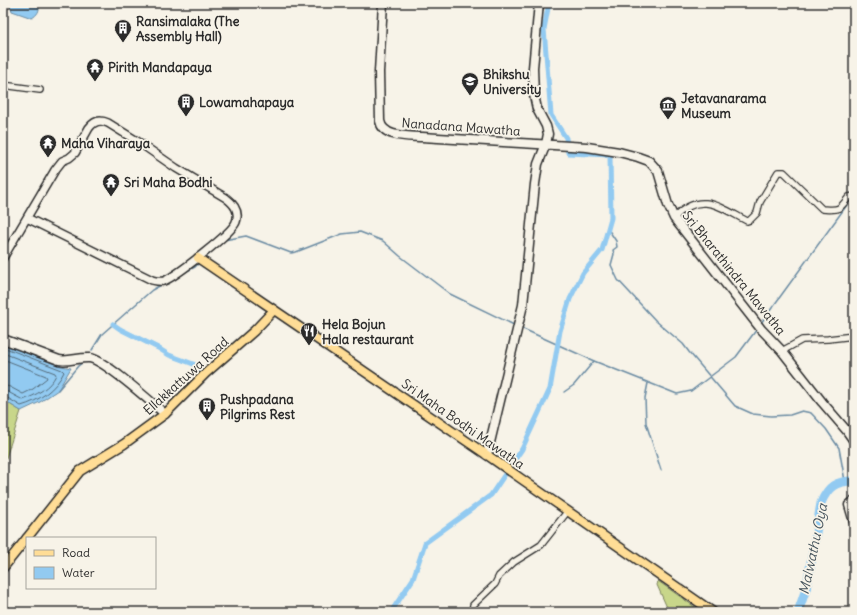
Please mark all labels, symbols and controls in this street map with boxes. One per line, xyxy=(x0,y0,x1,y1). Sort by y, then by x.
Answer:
place label: Ransimalaka (The Assembly Hall) xyxy=(136,13,239,45)
building icon: Ransimalaka (The Assembly Hall) xyxy=(113,18,133,43)
temple icon: Pirith Mandapaya xyxy=(85,57,105,82)
place label: Pirith Mandapaya xyxy=(108,59,213,76)
place label: Bhikshu University xyxy=(483,66,541,98)
school or university icon: Bhikshu University xyxy=(460,71,480,96)
place label: Jetavanarama Museum xyxy=(681,90,767,122)
building icon: Lowamahapaya xyxy=(176,92,196,117)
place label: Lowamahapaya xyxy=(199,94,295,111)
museum icon: Jetavanarama Museum xyxy=(658,95,678,120)
street label: Nanadana Mawatha xyxy=(401,114,521,140)
temple icon: Maha Viharaya xyxy=(38,133,58,158)
place label: Maha Viharaya xyxy=(61,135,151,152)
temple icon: Sri Maha Bodhi xyxy=(101,172,121,197)
place label: Sri Maha Bodhi xyxy=(124,174,212,191)
street label: Sri Bharathindra Mawatha xyxy=(679,207,789,339)
place label: Hela Bojun Hala restaurant xyxy=(322,316,414,348)
restaurant icon: Hela Bojun Hala restaurant xyxy=(299,321,319,346)
street label: Ellakkattuwa Road xyxy=(140,333,232,419)
street label: Sri Maha Bodhi Mawatha xyxy=(398,375,528,473)
place label: Pushpadana Pilgrims Rest xyxy=(220,391,295,423)
building icon: Pushpadana Pilgrims Rest xyxy=(197,396,217,421)
water label: Malwathu Oya xyxy=(795,501,832,596)
legend xyxy=(26,537,156,589)
text: Road xyxy=(62,545,90,560)
text: Water xyxy=(62,565,95,580)

